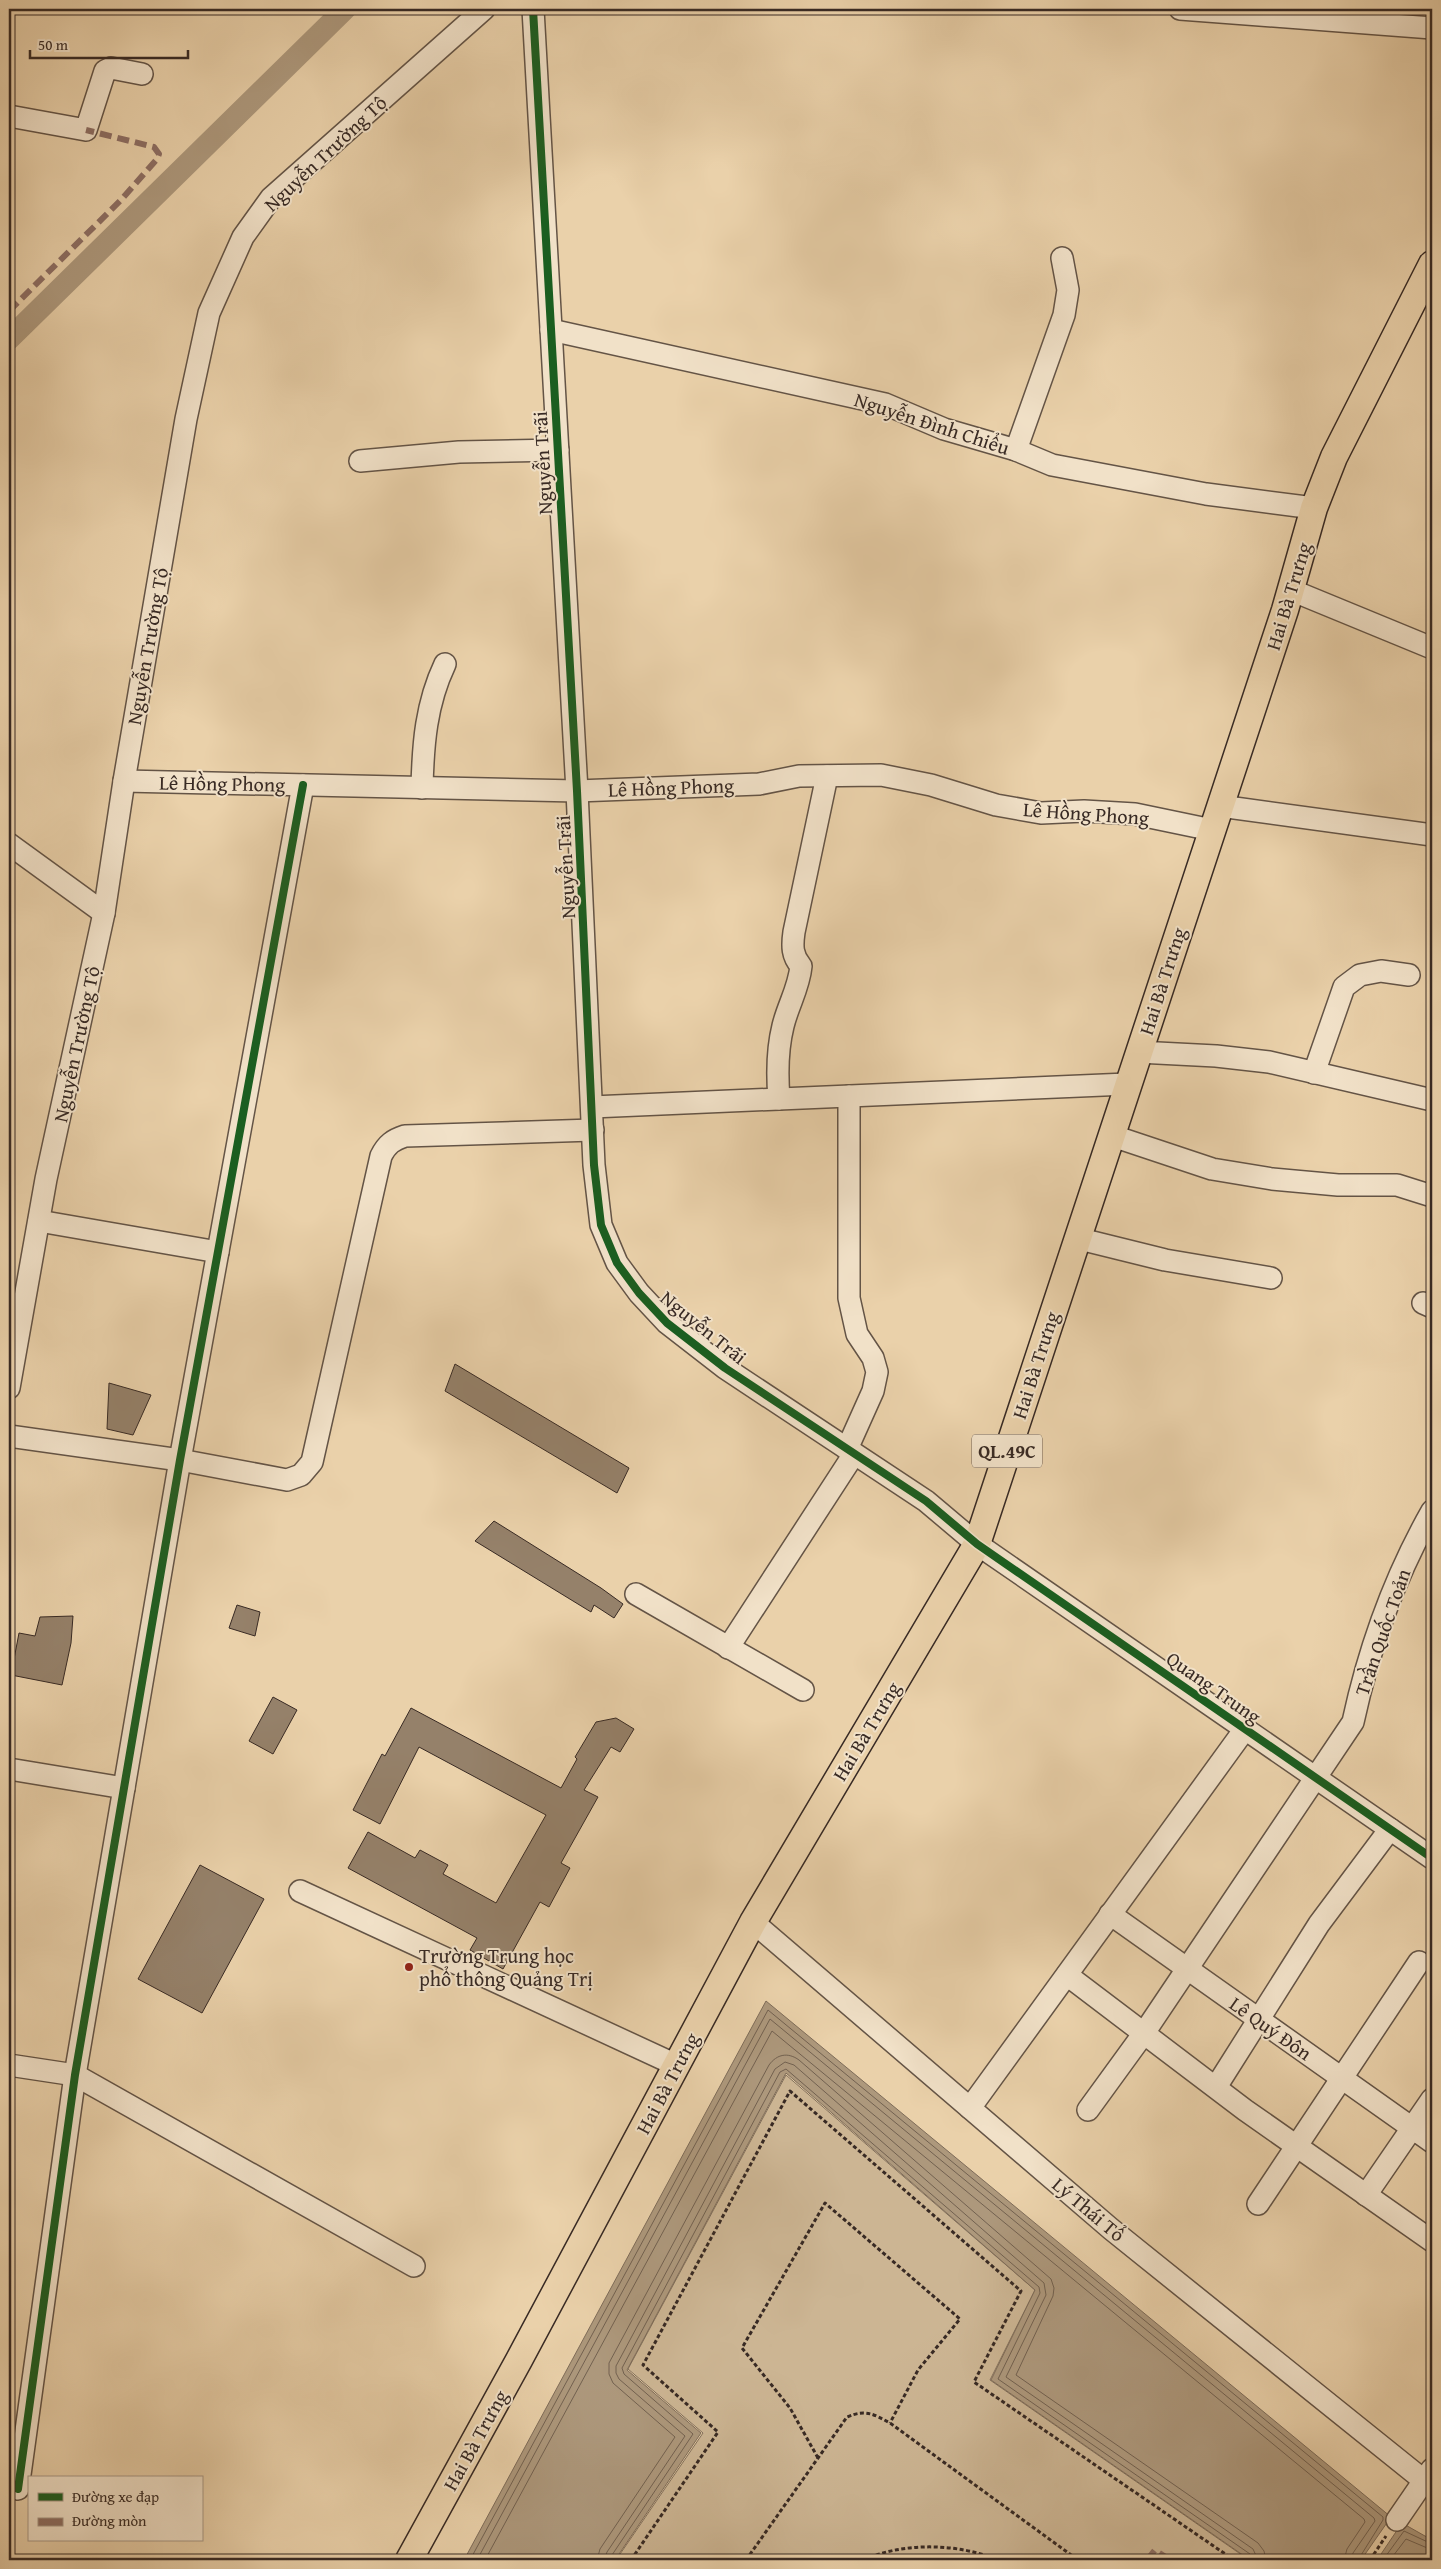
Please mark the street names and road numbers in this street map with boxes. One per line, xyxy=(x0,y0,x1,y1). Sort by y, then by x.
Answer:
street label: Nguyễn Trường Tộ xyxy=(257,88,393,218)
street label: Nguyễn Đình Chiểu xyxy=(851,384,1013,462)
street label: Nguyễn Trãi xyxy=(525,410,559,515)
street label: Hai Bà Trưng xyxy=(1258,539,1318,653)
street label: Nguyễn Trường Tộ xyxy=(119,565,175,727)
street label: Lê Hồng Phong xyxy=(159,767,285,799)
street label: Lê Hồng Phong xyxy=(608,770,734,804)
street label: Lê Hồng Phong xyxy=(1022,794,1150,832)
street label: Nguyễn Trãi xyxy=(548,814,582,919)
street label: Hai Bà Trưng xyxy=(1131,924,1193,1038)
street label: Nguyễn Trường Tộ xyxy=(45,963,107,1125)
street label: Nguyễn Trãi xyxy=(655,1283,754,1371)
street label: Hai Bà Trưng xyxy=(1004,1308,1066,1422)
road number: QL.49C xyxy=(972,1434,1042,1468)
street label: Trần Quốc Toản xyxy=(1347,1565,1417,1699)
street label: Quang Trung xyxy=(1161,1644,1267,1730)
street label: Hai Bà Trưng xyxy=(825,1676,907,1786)
street label: Lê Quý Đôn xyxy=(1224,1989,1318,2067)
street label: Hai Bà Trưng xyxy=(628,2027,706,2139)
street label: Lý Thái Tổ xyxy=(1046,2170,1132,2248)
street label: Hai Bà Trưng xyxy=(435,2384,515,2496)

